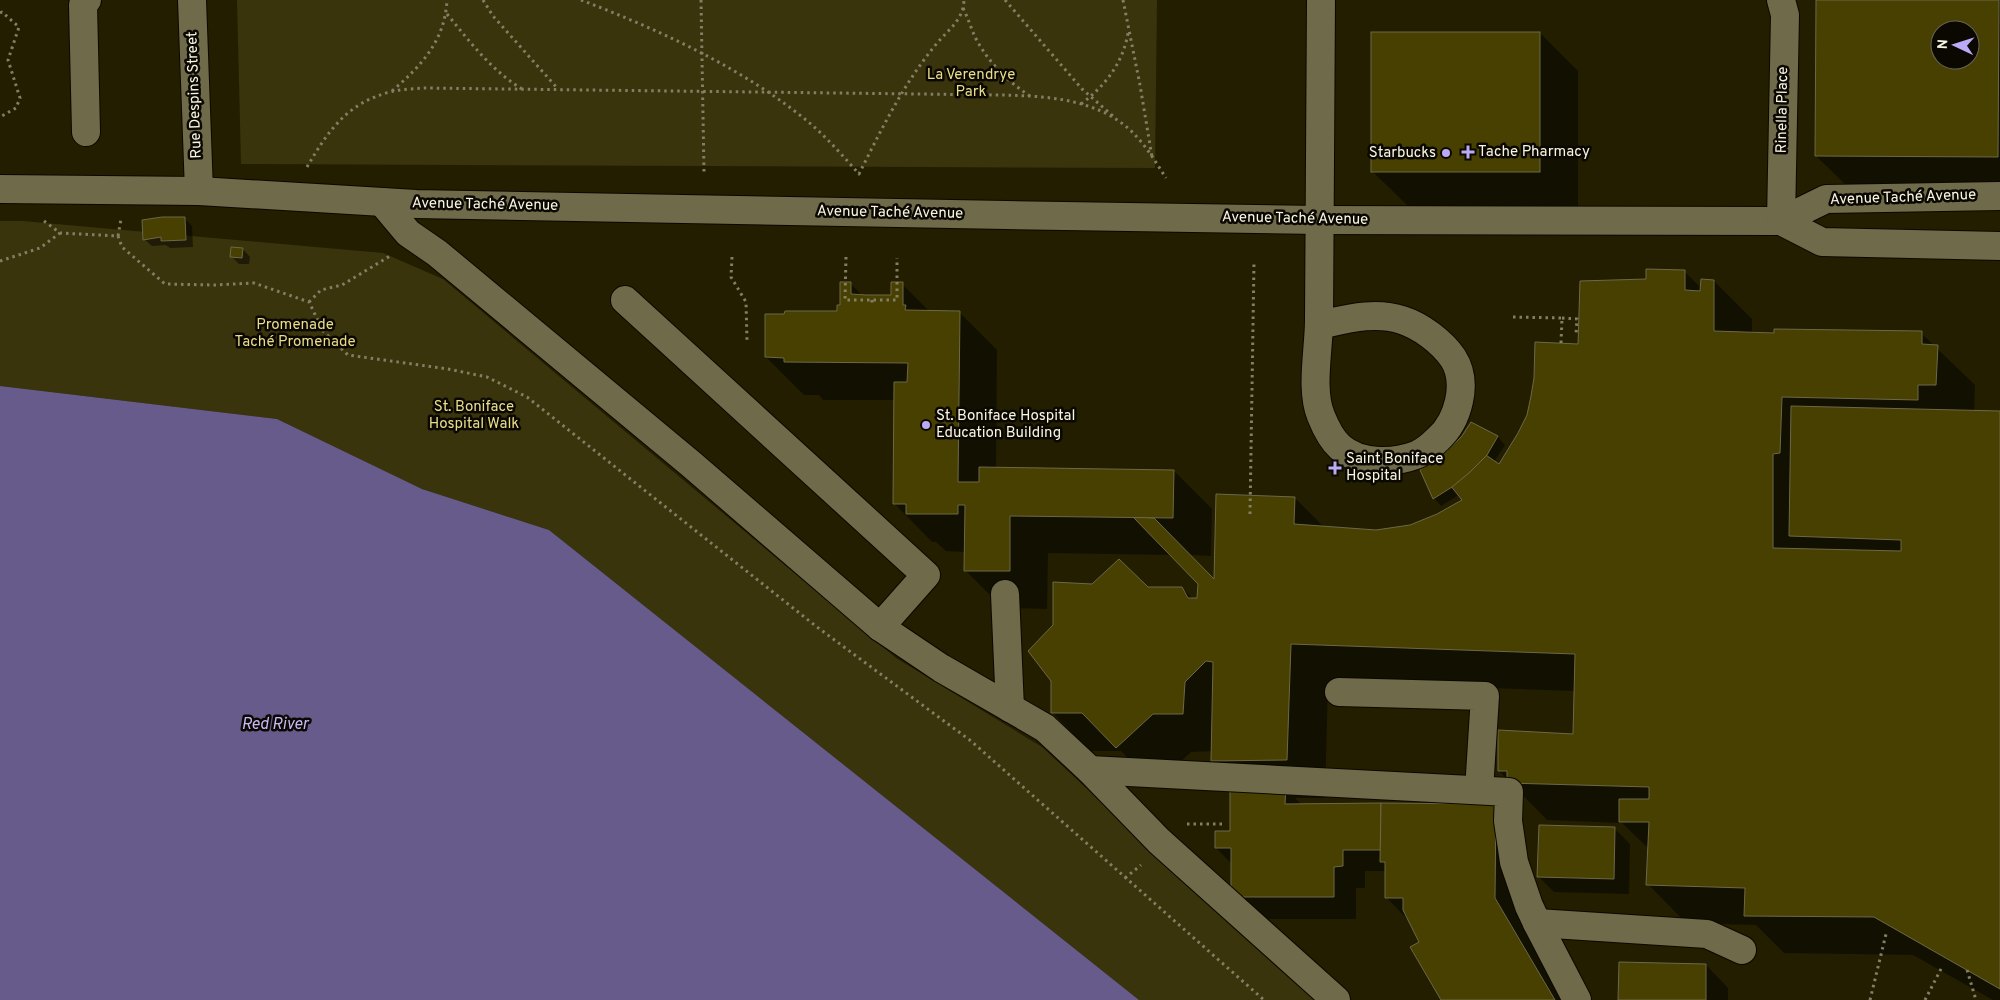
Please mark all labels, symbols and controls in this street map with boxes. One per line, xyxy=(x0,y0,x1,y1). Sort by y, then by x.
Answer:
north arrow xyxy=(1930,20,1980,70)
street label: Rue Despins Street xyxy=(183,31,207,159)
text: N xyxy=(1935,39,1952,50)
park label: La Verendrye Park xyxy=(927,66,1015,102)
street label: Rinella Place xyxy=(1773,66,1793,154)
place label: Tache Pharmacy xyxy=(1478,143,1590,162)
place label: Starbucks xyxy=(1369,144,1436,163)
marker: Tache Pharmacy xyxy=(1462,146,1474,158)
marker: Starbucks xyxy=(1440,147,1452,159)
street label: Avenue Taché Avenue xyxy=(1830,186,1976,210)
street label: Avenue Taché Avenue xyxy=(412,194,558,216)
street label: Avenue Taché Avenue xyxy=(817,202,963,224)
street label: Avenue Taché Avenue xyxy=(1222,208,1368,230)
park label: Promenade Taché Promenade xyxy=(234,316,356,352)
park label: St. Boniface Hospital Walk xyxy=(429,398,519,434)
place label: St. Boniface Hospital Education Building xyxy=(936,407,1075,443)
marker: St. Boniface Hospital Education Building xyxy=(920,419,932,431)
place label: Saint Boniface Hospital xyxy=(1346,450,1443,486)
marker: Saint Boniface Hospital xyxy=(1328,461,1342,475)
water label: Red River xyxy=(242,715,310,735)

